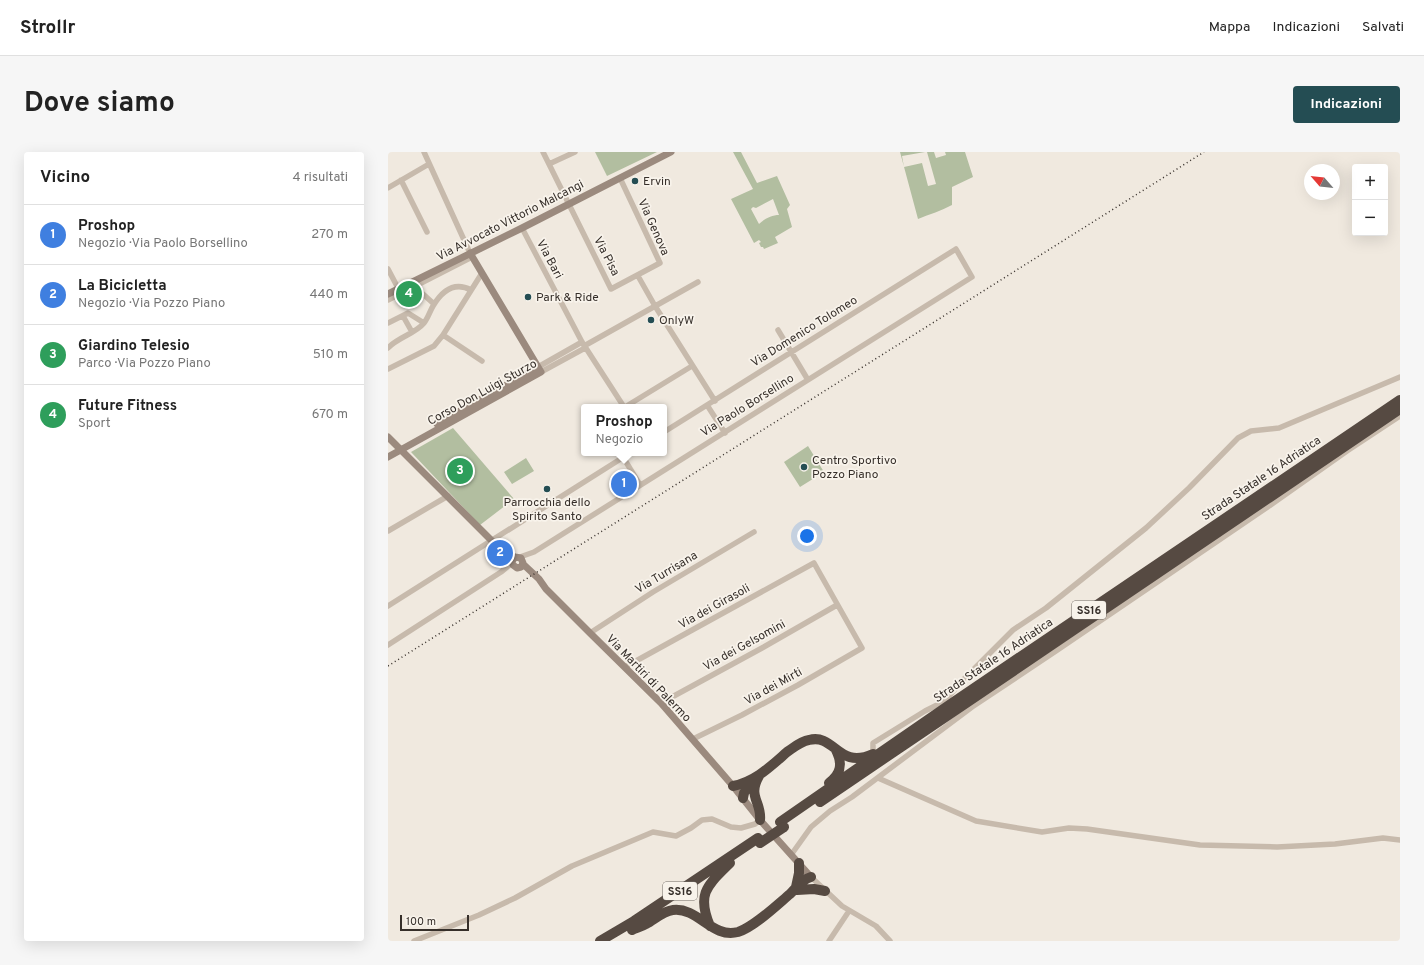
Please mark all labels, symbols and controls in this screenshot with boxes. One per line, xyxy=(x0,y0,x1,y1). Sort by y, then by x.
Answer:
text: Strollr xyxy=(20,16,75,40)
text: Mappa xyxy=(1209,19,1250,36)
text: Indicazioni xyxy=(1272,19,1340,36)
text: Salvati xyxy=(1362,19,1404,36)
text: Dove siamo xyxy=(24,86,175,122)
button: Indicazioni xyxy=(1293,86,1400,123)
north arrow xyxy=(1304,164,1340,200)
map controls xyxy=(1352,164,1388,236)
button: + xyxy=(1352,164,1388,200)
text: Vicino xyxy=(40,167,90,189)
text: 4 risultati xyxy=(293,170,348,186)
place label: Ervin xyxy=(643,174,671,190)
marker: Ervin xyxy=(630,176,640,186)
street label: Via Avvocato Vittorio Malcangi xyxy=(434,177,587,265)
street label: Via Genova xyxy=(633,196,673,258)
button: − xyxy=(1352,200,1388,236)
text: Proshop xyxy=(78,217,135,236)
text: 1 xyxy=(50,227,56,243)
text: 270 m xyxy=(311,227,348,243)
street label: Via Pisa xyxy=(589,234,623,279)
text: Negozio · Via Paolo Borsellino xyxy=(78,236,248,252)
street label: Via Bari xyxy=(532,237,566,282)
text: La Bicicletta xyxy=(78,277,167,296)
pin: 4 xyxy=(396,279,422,309)
text: 2 xyxy=(49,287,57,303)
text: 440 m xyxy=(309,287,348,303)
place label: Park & Ride xyxy=(536,290,599,306)
marker: Park & Ride xyxy=(523,292,533,302)
street label: Via Domenico Tolomeo xyxy=(748,292,861,371)
text: Negozio · Via Pozzo Piano xyxy=(78,296,225,312)
place label: OnlyW xyxy=(659,313,694,329)
marker: OnlyW xyxy=(646,315,656,325)
text: Giardino Telesio xyxy=(78,337,190,356)
text: 3 xyxy=(49,347,57,363)
text: 510 m xyxy=(313,347,348,363)
text: Parco · Via Pozzo Piano xyxy=(78,356,211,372)
street label: Corso Don Luigi Sturzo xyxy=(425,356,540,430)
street label: Via Paolo Borsellino xyxy=(698,370,798,441)
text: Future Fitness xyxy=(78,397,177,416)
popup xyxy=(581,404,667,456)
text: 4 xyxy=(49,407,57,423)
text: 670 m xyxy=(312,407,348,423)
text: Proshop xyxy=(595,413,653,432)
text: Sport xyxy=(78,416,111,432)
text: Negozio xyxy=(595,432,643,448)
street label: Strada Statale 16 Adriatica xyxy=(1199,433,1324,525)
place label: Centro Sportivo Pozzo Piano xyxy=(812,453,897,483)
pin: 3 xyxy=(447,456,473,486)
marker: Centro Sportivo Pozzo Piano xyxy=(799,462,809,472)
pin: 1 xyxy=(611,469,637,499)
marker: Parrocchia dello Spirito Santo xyxy=(542,484,552,494)
place label: Parrocchia dello Spirito Santo xyxy=(504,495,591,525)
your location xyxy=(797,526,817,546)
pin: 2 xyxy=(487,538,513,568)
street label: Via Turrisana xyxy=(632,548,701,598)
street label: Via dei Girasoli xyxy=(676,581,753,633)
road number: SS16 xyxy=(1072,601,1106,619)
street label: Strada Statale 16 Adriatica xyxy=(931,615,1056,707)
street label: Via dei Gelsomini xyxy=(700,617,789,675)
street label: Via Martiri di Palermo xyxy=(602,631,695,726)
street label: Via dei Mirti xyxy=(742,664,805,709)
road number: SS16 xyxy=(663,882,697,900)
scale bar xyxy=(400,913,469,932)
text: 100 m xyxy=(406,915,436,929)

